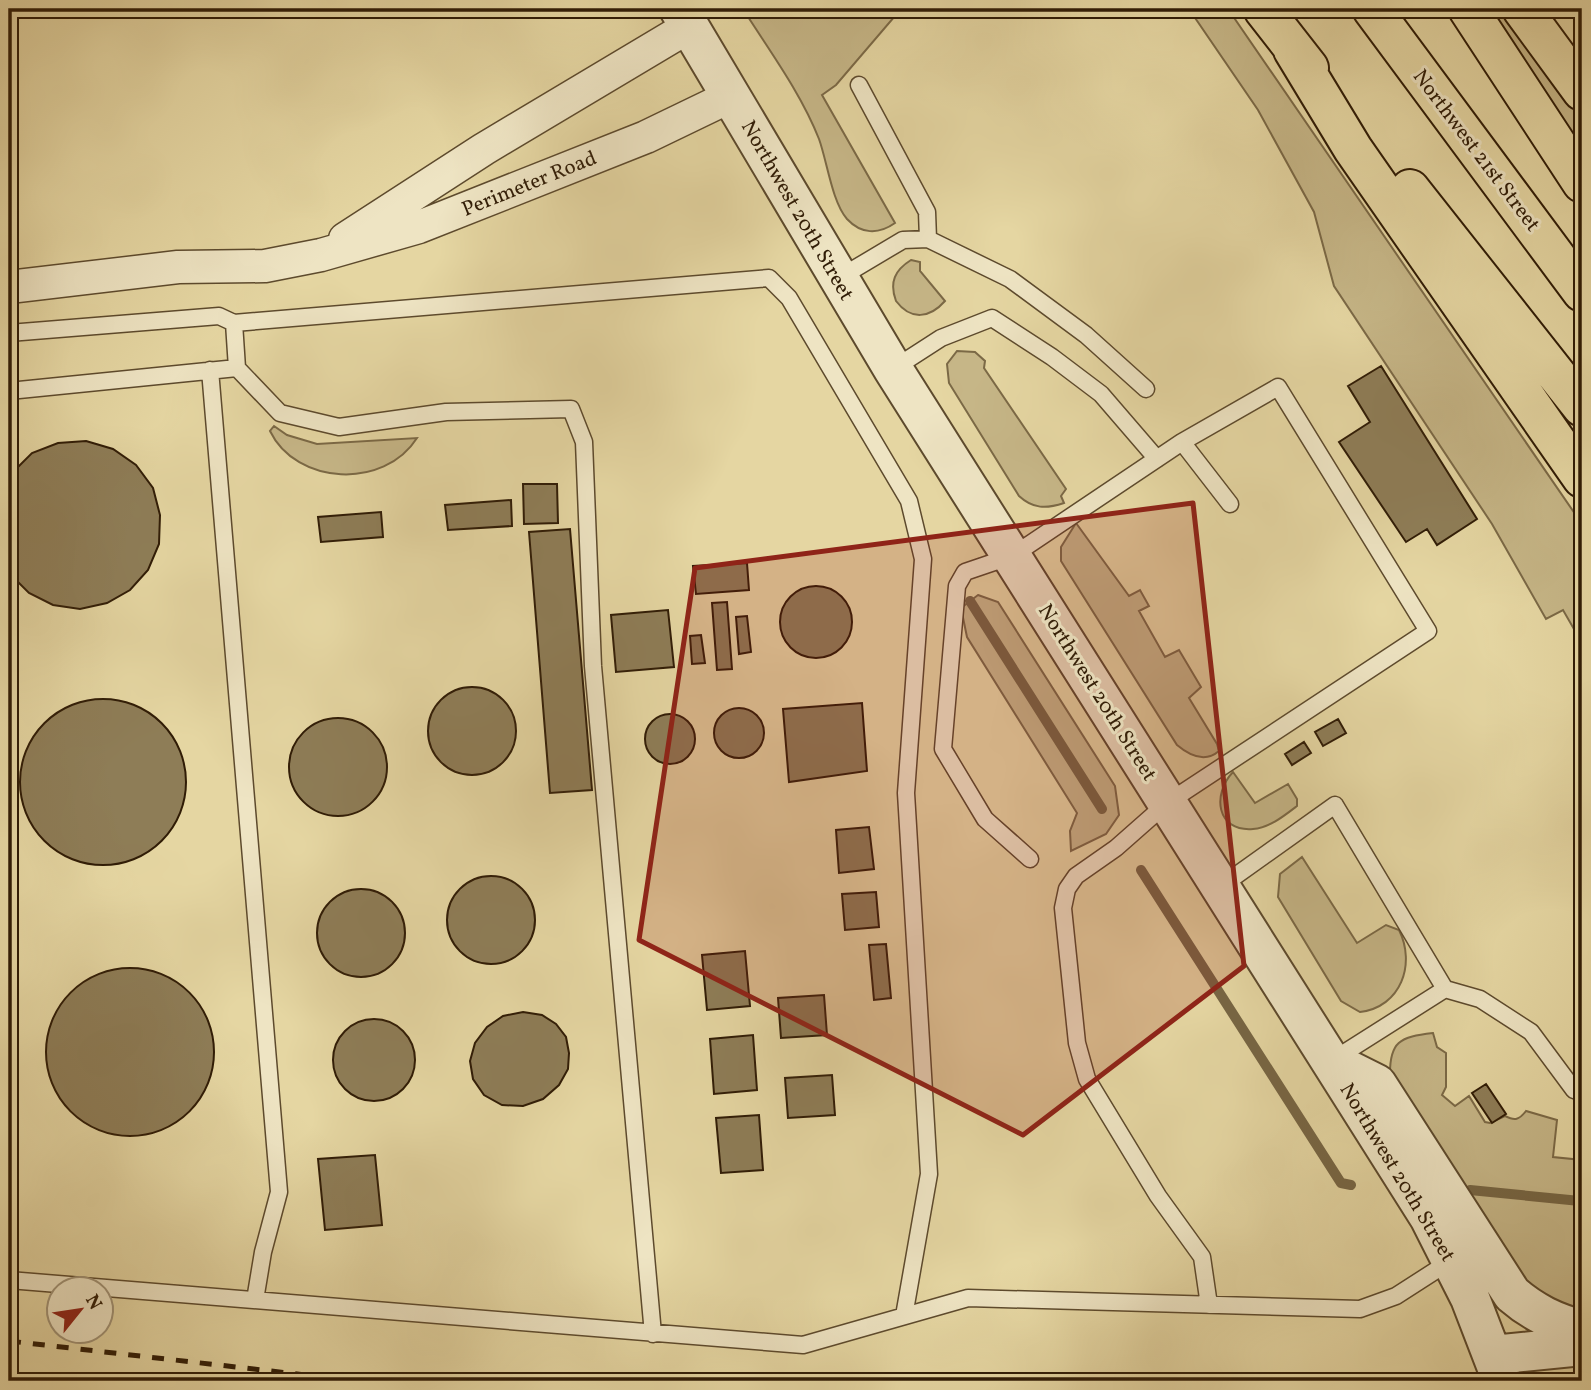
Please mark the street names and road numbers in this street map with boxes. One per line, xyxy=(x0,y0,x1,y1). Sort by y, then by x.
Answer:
street label: Northwest 21st Street xyxy=(1405,64,1546,238)
street label: Northwest 20th Street xyxy=(733,115,860,306)
street label: Perimeter Road xyxy=(458,144,601,225)
street label: Northwest 20th Street xyxy=(1030,599,1163,787)
street label: Northwest 20th Street xyxy=(1332,1078,1462,1268)

